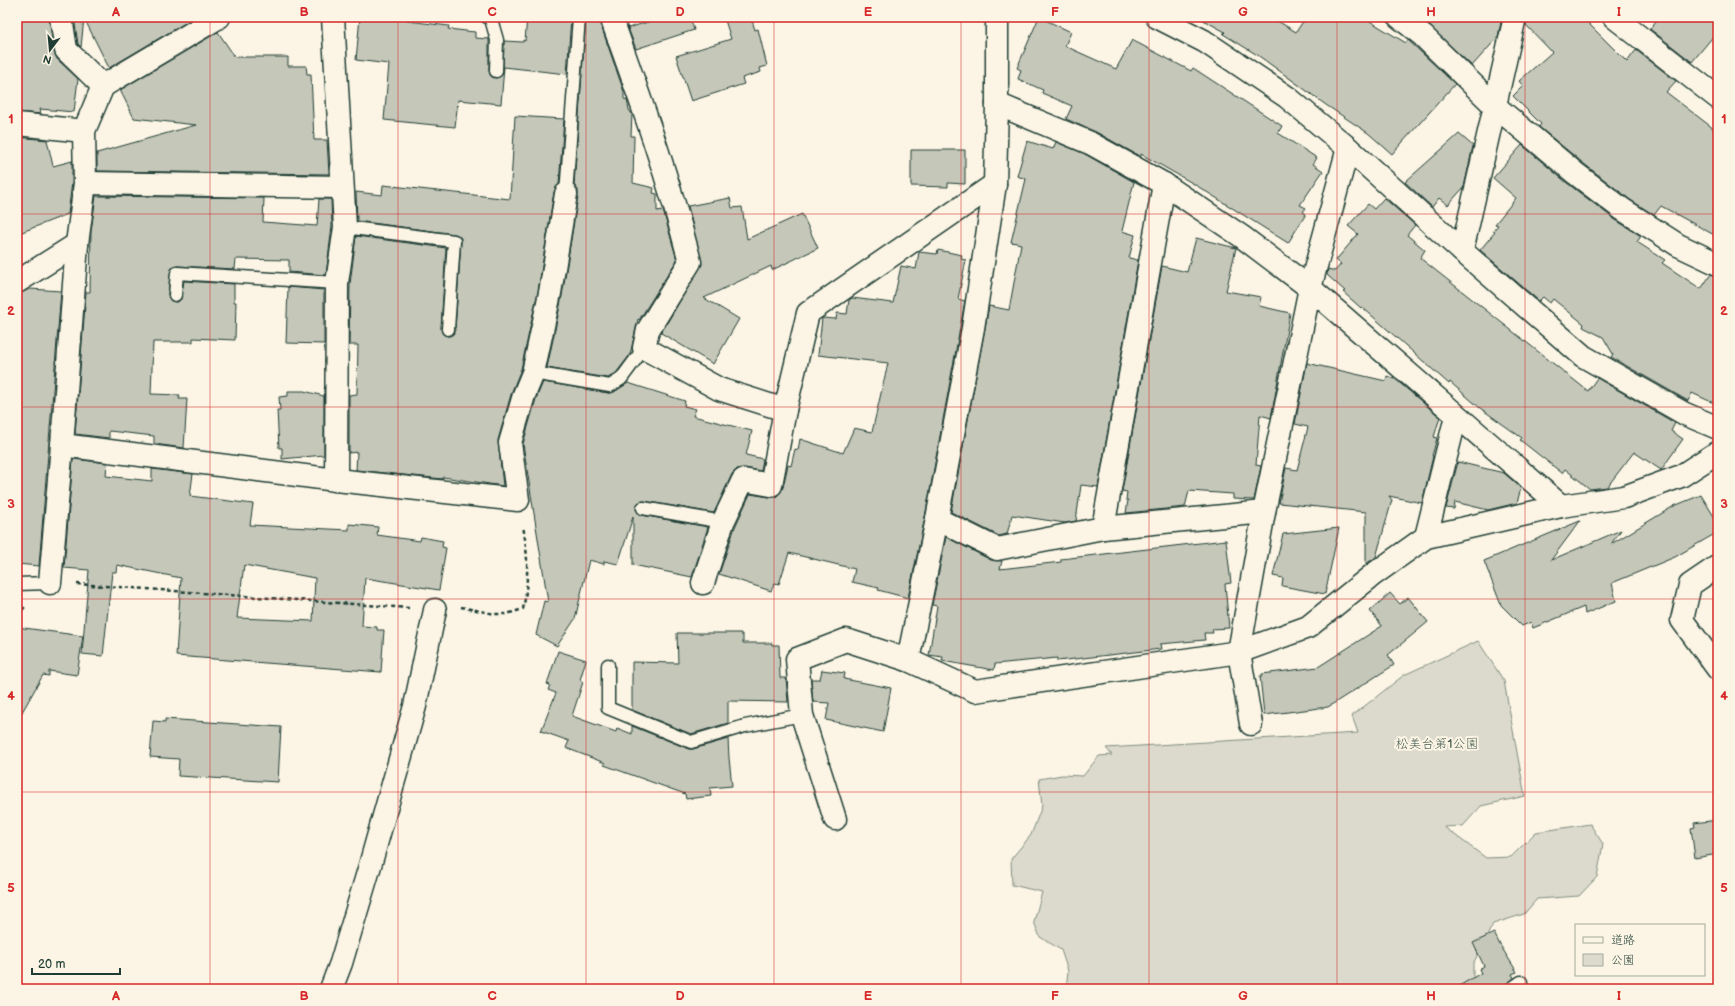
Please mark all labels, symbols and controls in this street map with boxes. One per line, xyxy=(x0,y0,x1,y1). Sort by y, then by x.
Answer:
text: A xyxy=(111,4,120,20)
text: B xyxy=(299,4,309,20)
text: C xyxy=(487,4,497,20)
text: D xyxy=(675,4,685,20)
text: E xyxy=(864,4,873,20)
text: F xyxy=(1051,4,1059,20)
text: G xyxy=(1238,4,1248,20)
text: H xyxy=(1426,4,1436,20)
text: I xyxy=(1617,4,1621,20)
north arrow xyxy=(30,30,70,70)
text: N xyxy=(42,52,53,67)
text: 1 xyxy=(8,111,14,127)
text: 1 xyxy=(1721,111,1727,127)
text: 2 xyxy=(7,303,15,319)
text: 2 xyxy=(1720,303,1728,319)
text: 3 xyxy=(7,496,15,512)
text: 3 xyxy=(1720,496,1728,512)
text: 4 xyxy=(7,688,15,704)
text: 4 xyxy=(1720,688,1728,704)
park label: 松美台第1公園 xyxy=(1395,736,1479,752)
text: 5 xyxy=(7,880,15,896)
text: 5 xyxy=(1720,880,1728,896)
legend xyxy=(1575,924,1705,976)
text: 道路 xyxy=(1611,933,1635,948)
scale bar xyxy=(32,950,120,976)
text: 公園 xyxy=(1611,953,1635,968)
text: 20 m xyxy=(38,957,65,972)
text: A xyxy=(111,988,120,1004)
text: B xyxy=(299,988,309,1004)
text: C xyxy=(487,988,497,1004)
text: D xyxy=(675,988,685,1004)
text: E xyxy=(864,988,873,1004)
text: F xyxy=(1051,988,1059,1004)
text: G xyxy=(1238,988,1248,1004)
text: H xyxy=(1426,988,1436,1004)
text: I xyxy=(1617,988,1621,1004)

